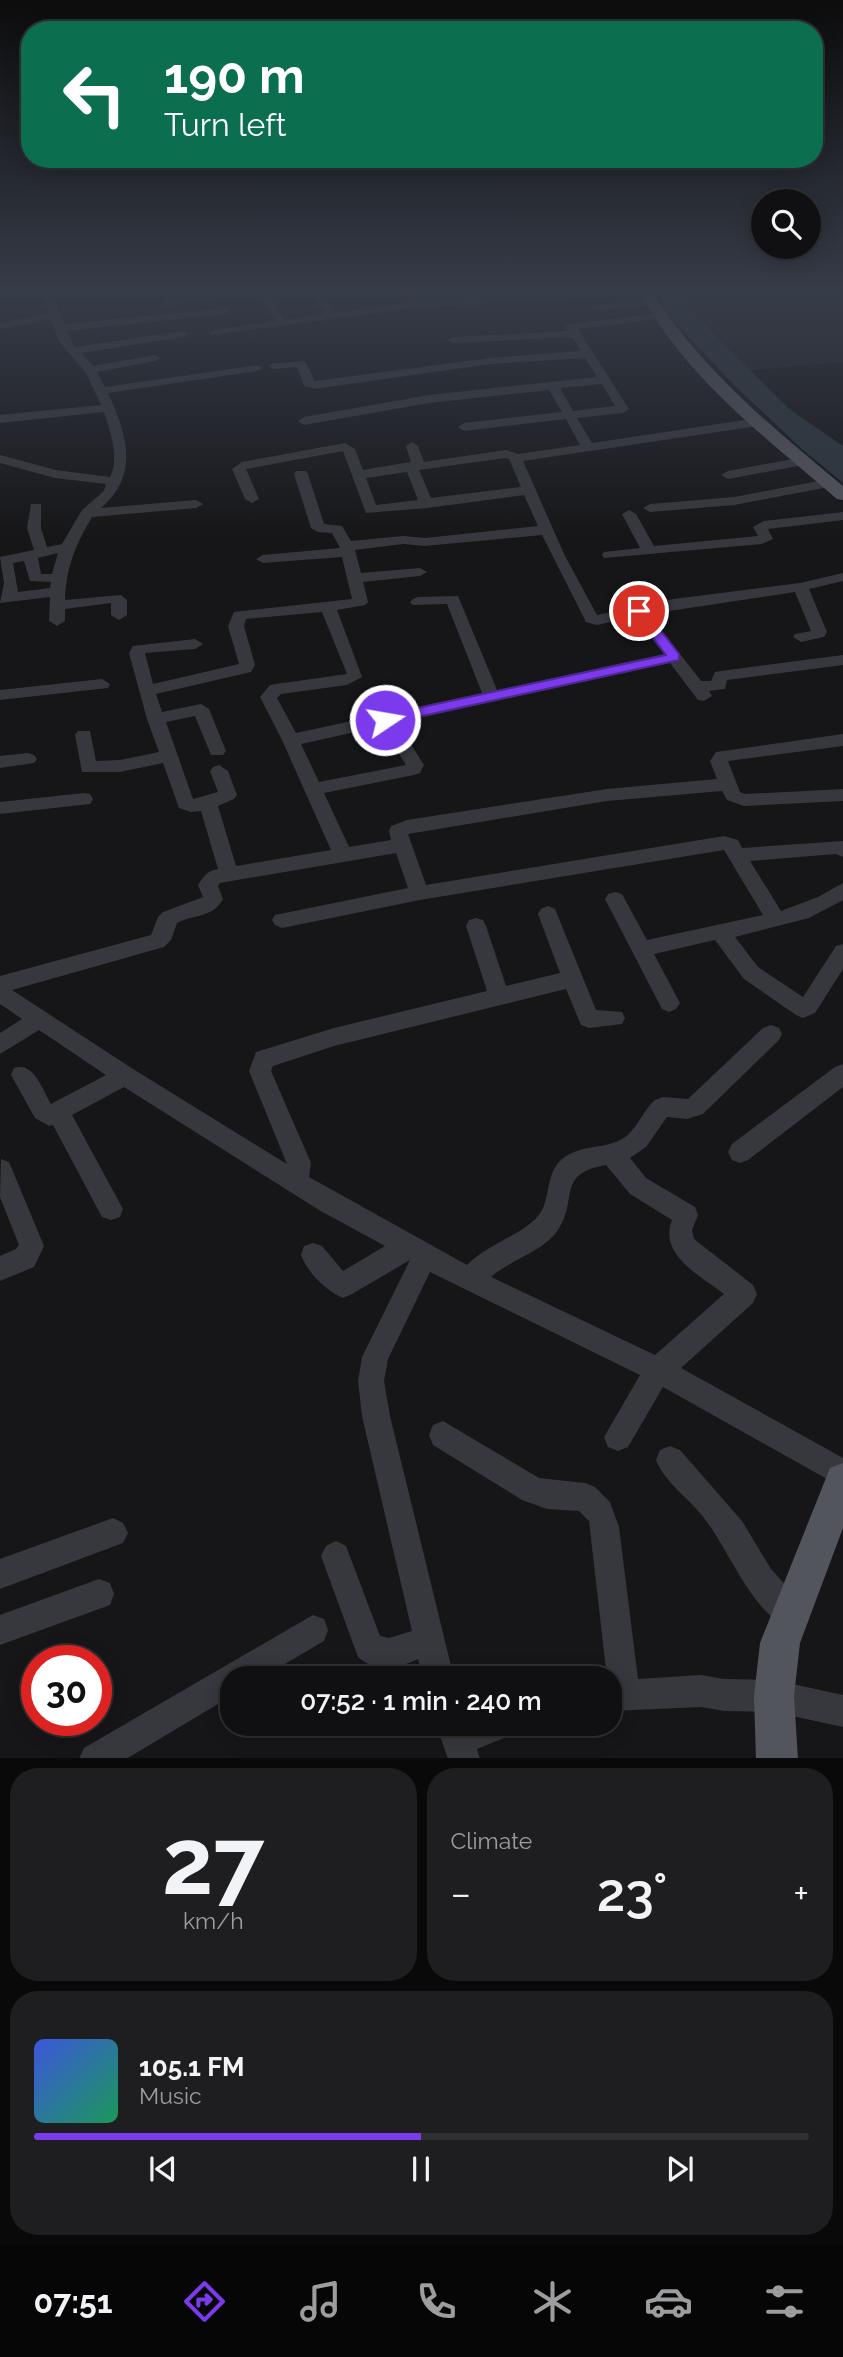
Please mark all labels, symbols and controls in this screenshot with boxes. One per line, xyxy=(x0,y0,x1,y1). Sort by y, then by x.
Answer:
text: 190 m xyxy=(164,47,305,104)
icon: left xyxy=(49,49,140,140)
text: Turn left xyxy=(164,106,286,143)
map controls xyxy=(751,189,821,259)
button: search xyxy=(751,189,821,259)
pin xyxy=(609,581,669,641)
icon: arrive xyxy=(620,592,658,630)
position arrow xyxy=(348,683,422,757)
speed limit sign: 30 xyxy=(21,1645,112,1736)
text: 07:52 · 1 min · 240 m xyxy=(300,1686,542,1716)
text: 27 xyxy=(162,1808,264,1915)
text: Climate xyxy=(451,1827,532,1854)
text: 23° xyxy=(597,1862,667,1923)
text: − xyxy=(451,1871,471,1916)
text: + xyxy=(793,1871,809,1916)
text: km/h xyxy=(183,1907,244,1934)
text: 105.1 FM xyxy=(139,2052,245,2082)
text: Music xyxy=(139,2082,202,2109)
icon: previous xyxy=(144,2150,182,2188)
icon: pause xyxy=(402,2150,440,2188)
icon: next xyxy=(661,2150,699,2188)
icon: directions xyxy=(180,2277,229,2326)
icon: music xyxy=(296,2277,345,2326)
icon: phone xyxy=(412,2277,461,2326)
icon: climate xyxy=(528,2277,577,2326)
icon: car xyxy=(644,2277,693,2326)
icon: filters xyxy=(760,2277,809,2326)
text: 07:51 xyxy=(34,2283,113,2320)

